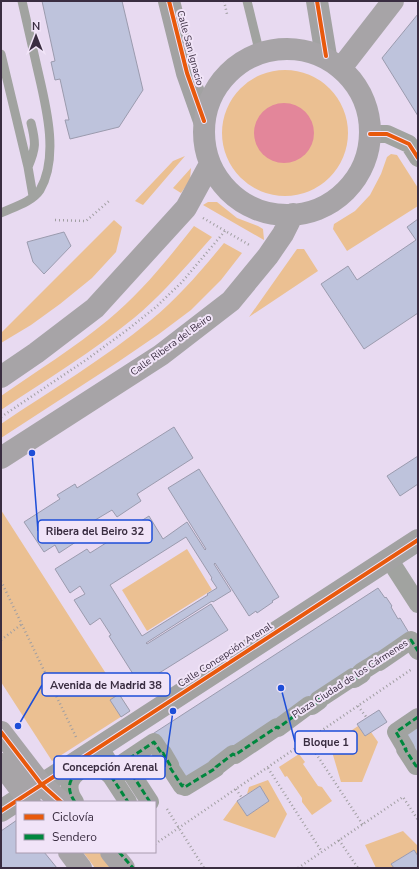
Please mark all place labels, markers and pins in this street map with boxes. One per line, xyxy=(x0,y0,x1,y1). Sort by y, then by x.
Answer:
callout: Ribera del Beiro 32 xyxy=(38,520,152,543)
callout: Avenida de Madrid 38 xyxy=(42,673,170,696)
callout: Bloque 1 xyxy=(295,731,357,754)
callout: Concepción Arenal xyxy=(54,756,165,779)

